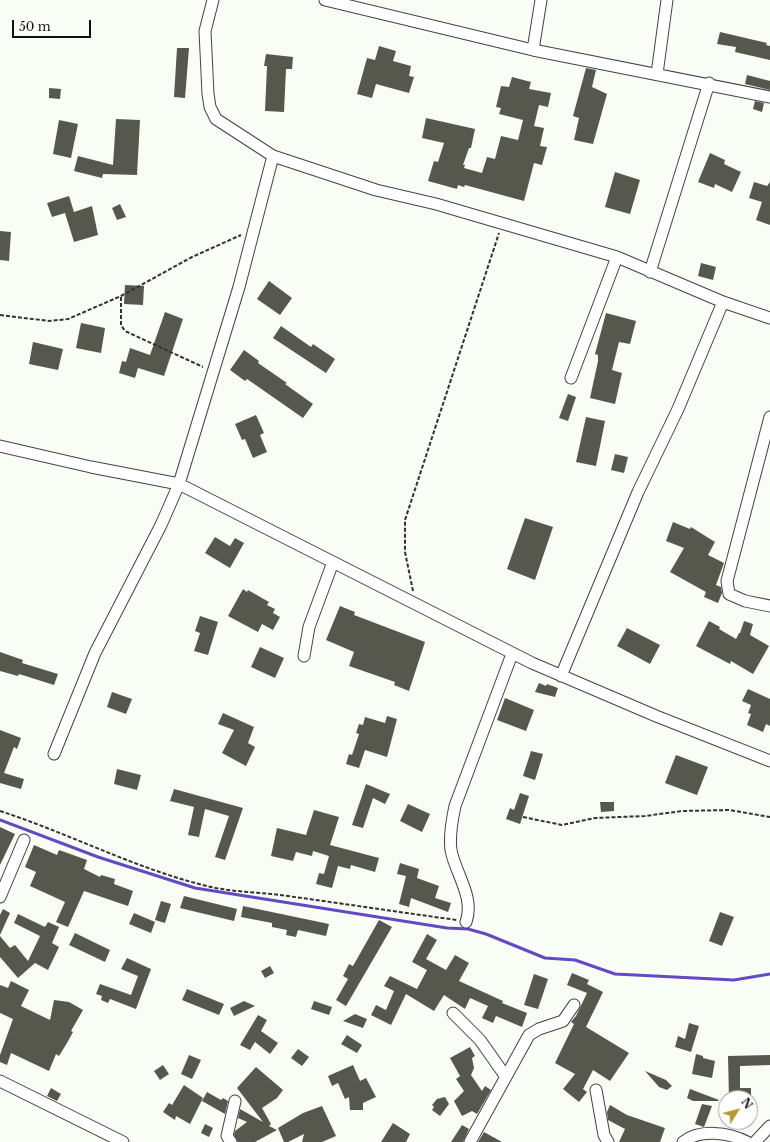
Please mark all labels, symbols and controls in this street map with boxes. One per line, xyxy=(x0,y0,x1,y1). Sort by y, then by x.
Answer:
scale bar xyxy=(14,12,93,38)
text: 50 m xyxy=(19,19,51,34)
north arrow xyxy=(718,1090,758,1130)
text: N xyxy=(738,1095,756,1112)

